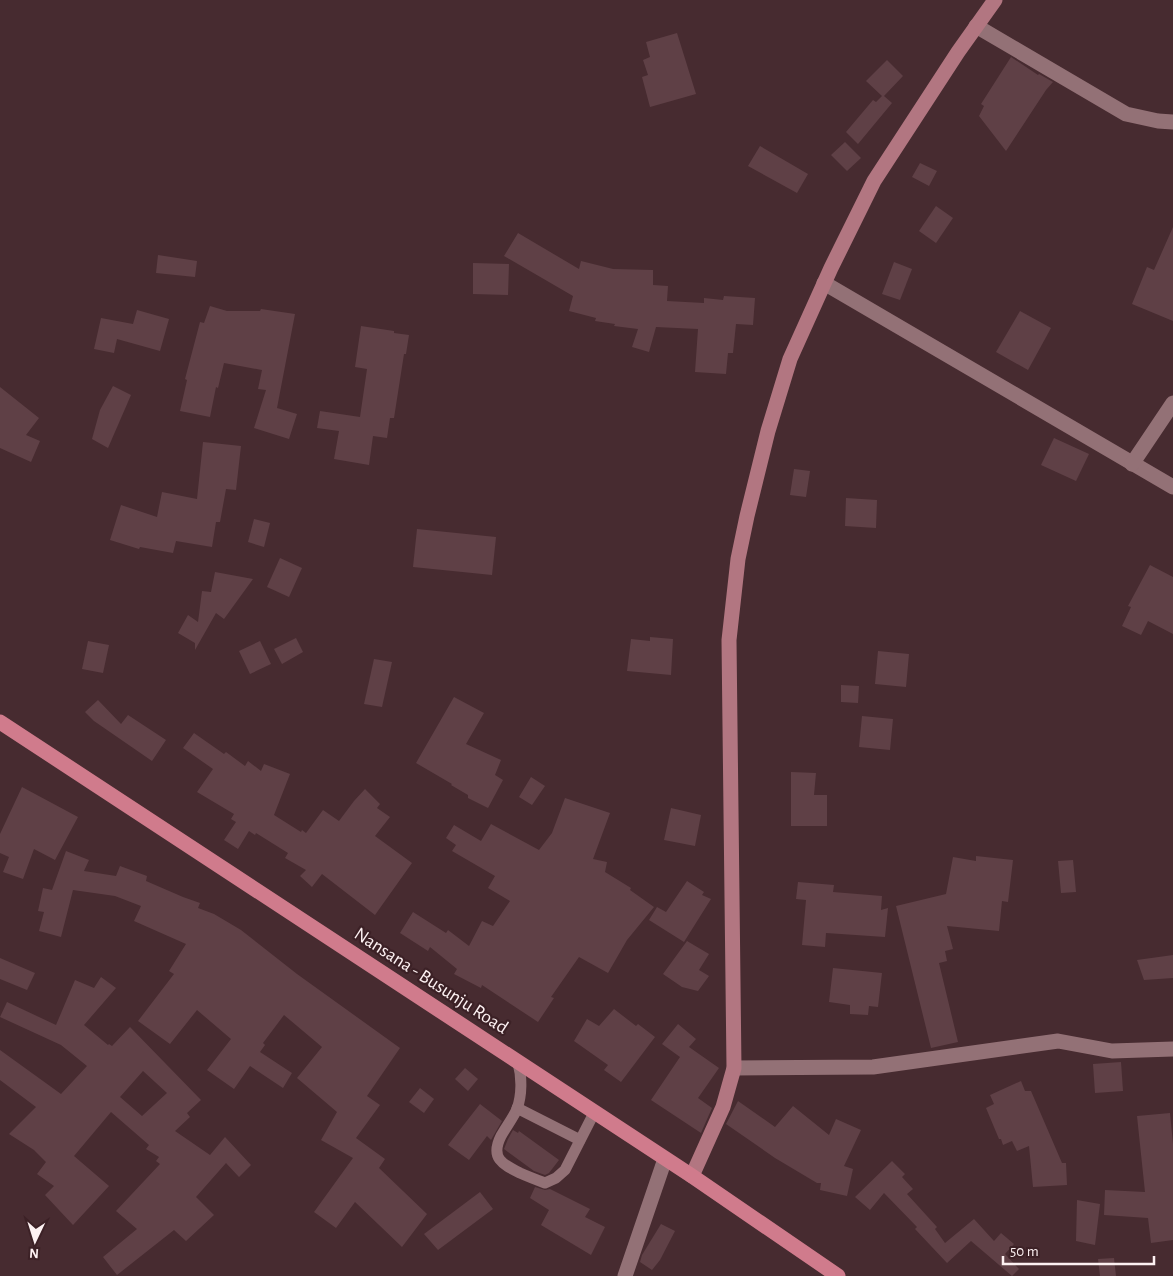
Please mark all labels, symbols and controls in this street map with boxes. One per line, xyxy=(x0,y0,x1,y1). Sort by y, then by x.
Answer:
street label: Nansana - Busunju Road xyxy=(351,924,511,1038)
north arrow xyxy=(10,1216,60,1266)
scale bar xyxy=(1003,1234,1154,1266)
text: 50 m xyxy=(1010,1244,1039,1259)
text: N xyxy=(29,1246,40,1260)

